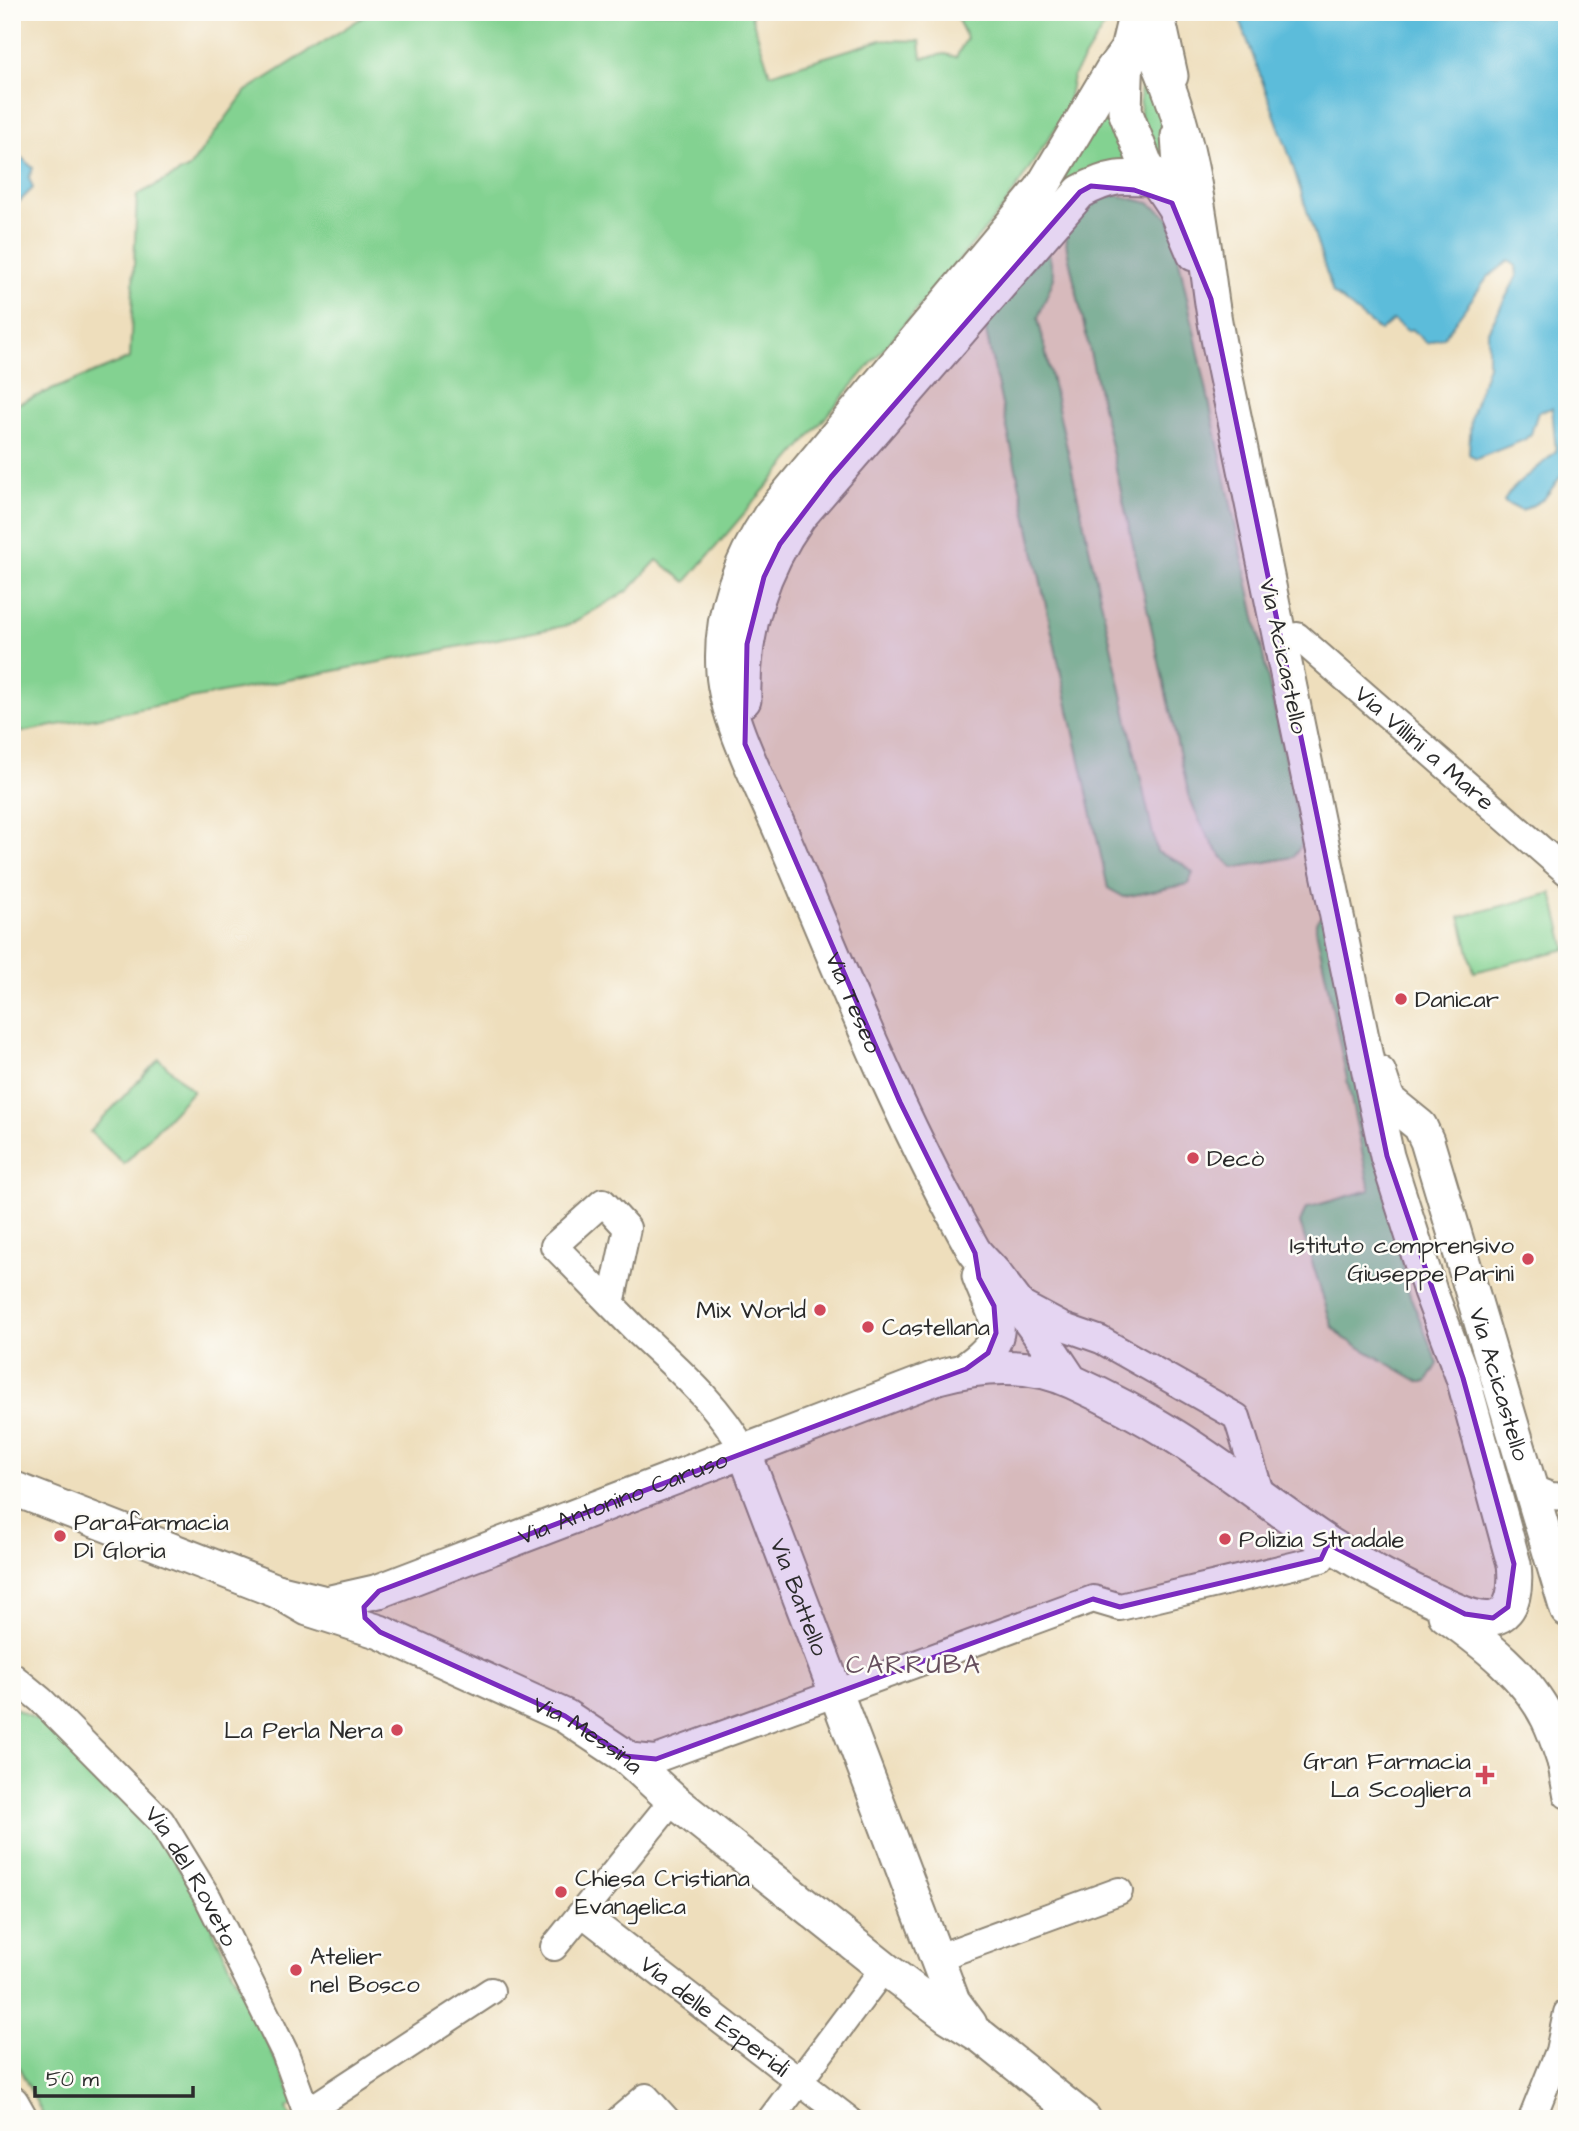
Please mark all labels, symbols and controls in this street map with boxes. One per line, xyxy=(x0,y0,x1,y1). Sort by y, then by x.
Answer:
street label: Via Acicastello xyxy=(1250,575,1316,737)
street label: Via Villini a Mare xyxy=(1347,678,1502,819)
street label: Via Teseo xyxy=(816,947,890,1059)
place label: Danicar xyxy=(1415,983,1499,1017)
marker: Danicar xyxy=(1393,991,1409,1007)
place label: Decò xyxy=(1207,1142,1265,1176)
marker: Decò xyxy=(1185,1150,1201,1166)
place label: Istituto comprensivo Giuseppe Parini xyxy=(1290,1229,1515,1291)
marker: Istituto comprensivo Giuseppe Parini xyxy=(1520,1251,1536,1267)
place label: Mix World xyxy=(696,1294,806,1328)
marker: Mix World xyxy=(812,1302,828,1318)
street label: Via Acicastello xyxy=(1460,1304,1538,1465)
place label: Castellana xyxy=(882,1311,990,1345)
marker: Castellana xyxy=(860,1319,876,1335)
street label: Via Antonino Caruso xyxy=(514,1443,734,1554)
place label: Parafarmacia Di Gloria xyxy=(74,1506,229,1568)
place label: Polizia Stradale xyxy=(1239,1523,1404,1557)
marker: Parafarmacia Di Gloria xyxy=(52,1528,68,1544)
marker: Polizia Stradale xyxy=(1217,1531,1233,1547)
street label: Via Battello xyxy=(761,1534,836,1661)
district label: CARRUBA xyxy=(846,1647,982,1683)
street label: Via Messina xyxy=(527,1688,650,1783)
place label: La Perla Nera xyxy=(224,1714,383,1748)
marker: La Perla Nera xyxy=(389,1722,405,1738)
place label: Gran Farmacia La Scogliera xyxy=(1303,1745,1471,1808)
marker: Gran Farmacia La Scogliera xyxy=(1477,1767,1493,1783)
street label: Via del Roveto xyxy=(137,1798,246,1953)
place label: Chiesa Cristiana Evangelica xyxy=(575,1862,750,1925)
marker: Chiesa Cristiana Evangelica xyxy=(553,1884,569,1900)
place label: Atelier nel Bosco xyxy=(310,1940,420,2002)
street label: Via delle Esperidi xyxy=(632,1948,797,2086)
marker: Atelier nel Bosco xyxy=(288,1962,304,1978)
scale bar xyxy=(35,2054,192,2098)
text: 50 m xyxy=(46,2065,100,2094)

